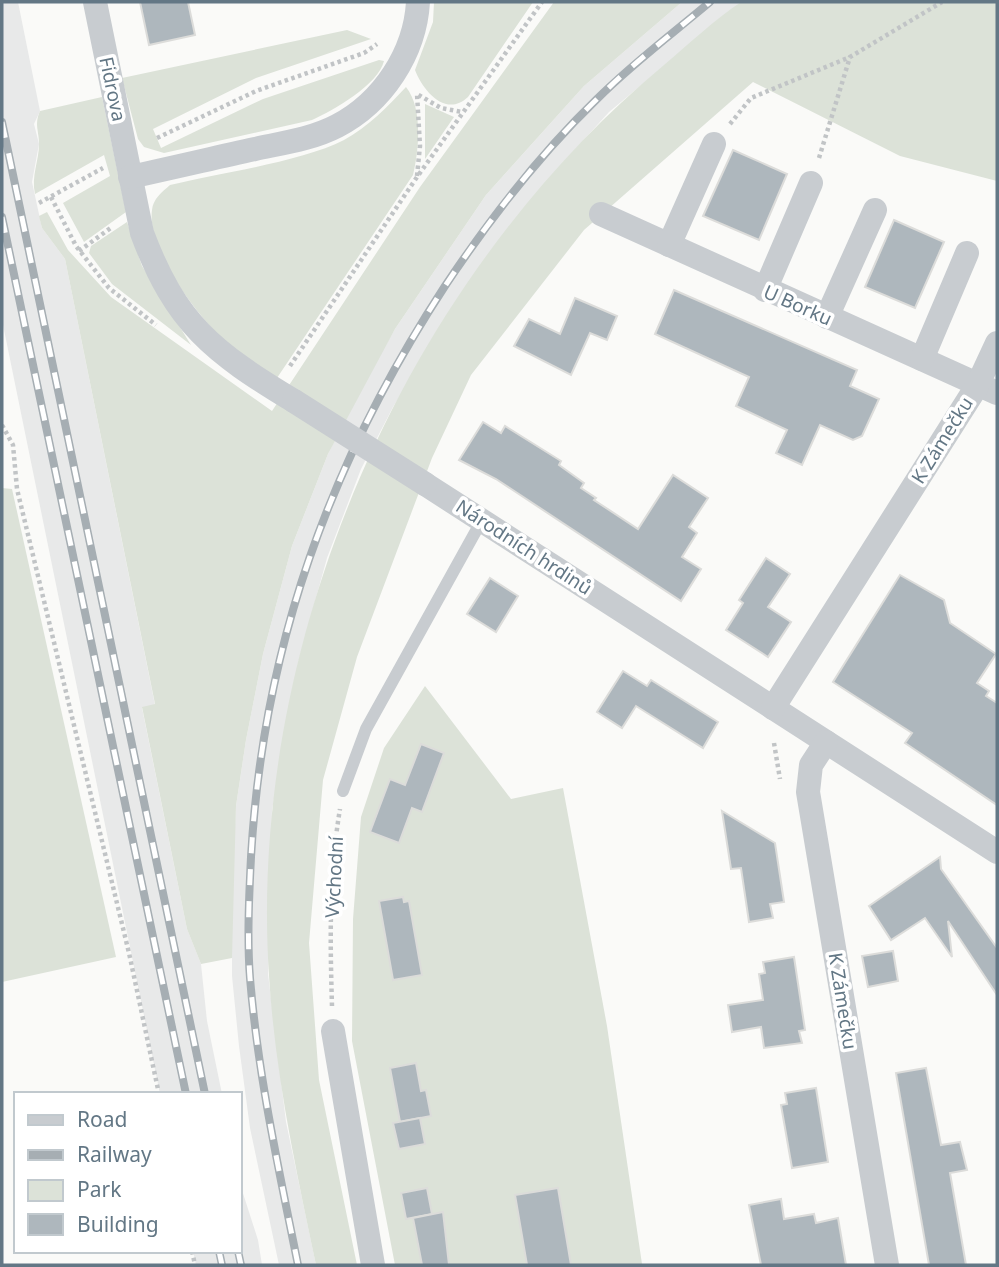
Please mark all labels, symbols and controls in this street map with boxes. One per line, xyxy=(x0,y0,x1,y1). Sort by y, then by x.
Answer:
street label: Fidrova xyxy=(93,54,133,124)
street label: U Borku xyxy=(760,278,836,332)
street label: K Zámečku xyxy=(905,392,979,488)
street label: Národních hrdinů xyxy=(451,493,597,601)
street label: Východní xyxy=(319,834,349,919)
street label: K Zámečku xyxy=(823,951,863,1051)
legend xyxy=(14,1092,242,1253)
text: Road xyxy=(77,1105,127,1133)
text: Railway xyxy=(77,1140,152,1168)
text: Park xyxy=(77,1175,122,1203)
text: Building xyxy=(77,1210,159,1238)

